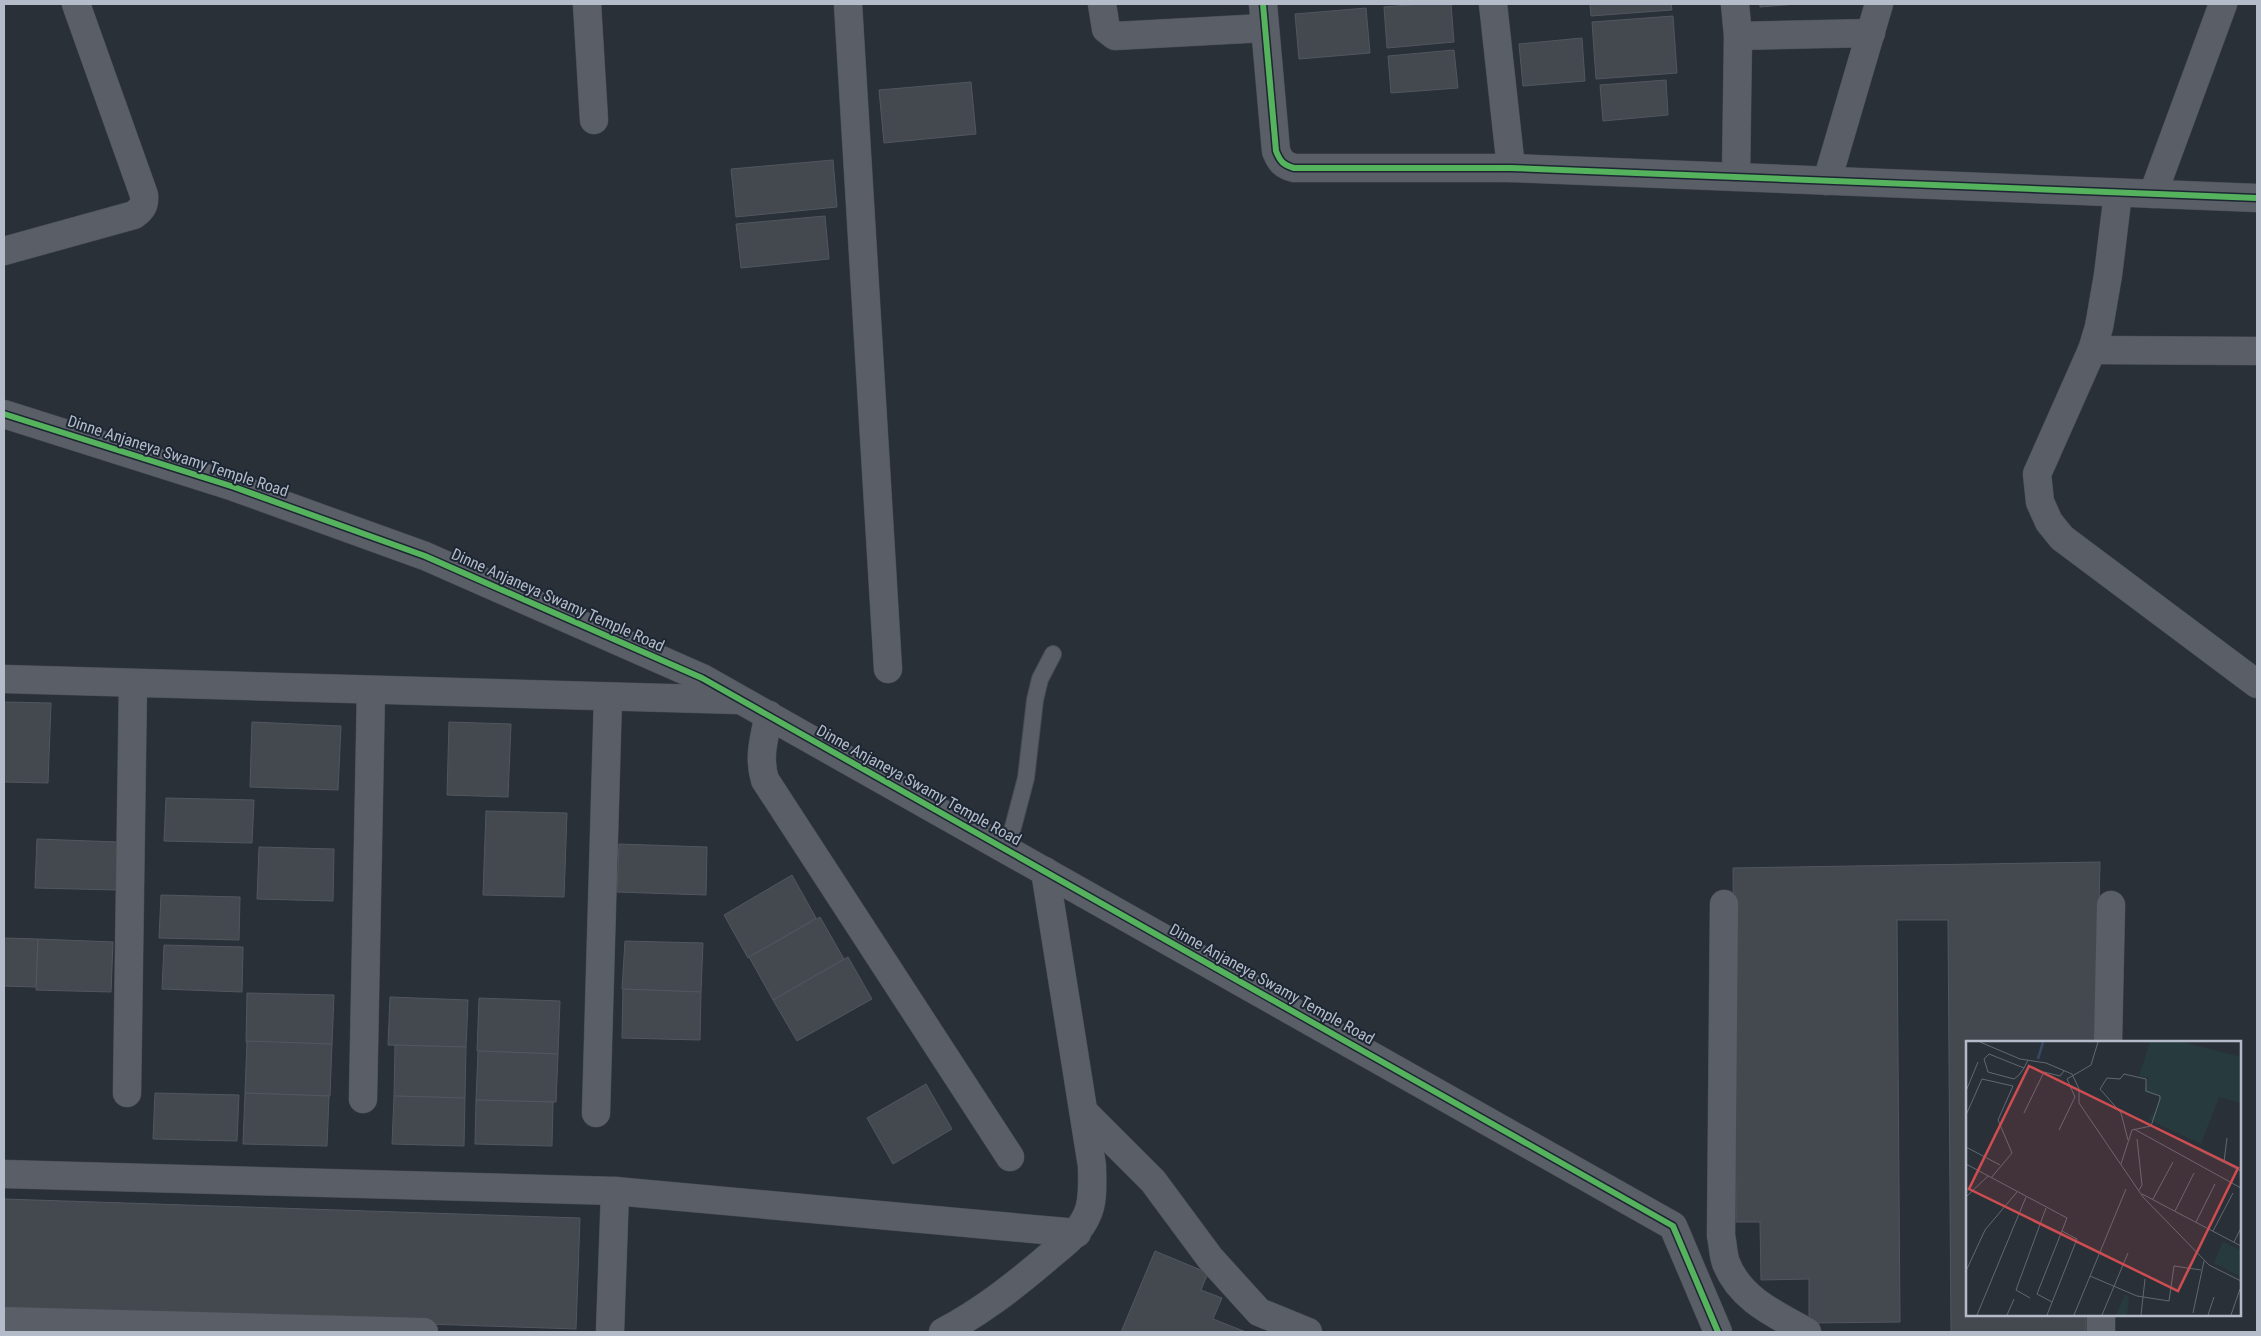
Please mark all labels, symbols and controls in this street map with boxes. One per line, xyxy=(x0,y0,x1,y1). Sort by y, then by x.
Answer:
street label: Dinne Anjaneya Swamy Temple Road xyxy=(65,411,291,501)
street label: Dinne Anjaneya Swamy Temple Road xyxy=(449,544,667,656)
street label: Dinne Anjaneya Swamy Temple Road xyxy=(813,721,1025,849)
street label: Dinne Anjaneya Swamy Temple Road xyxy=(1166,920,1378,1048)
inset map xyxy=(1966,1041,2241,1316)

